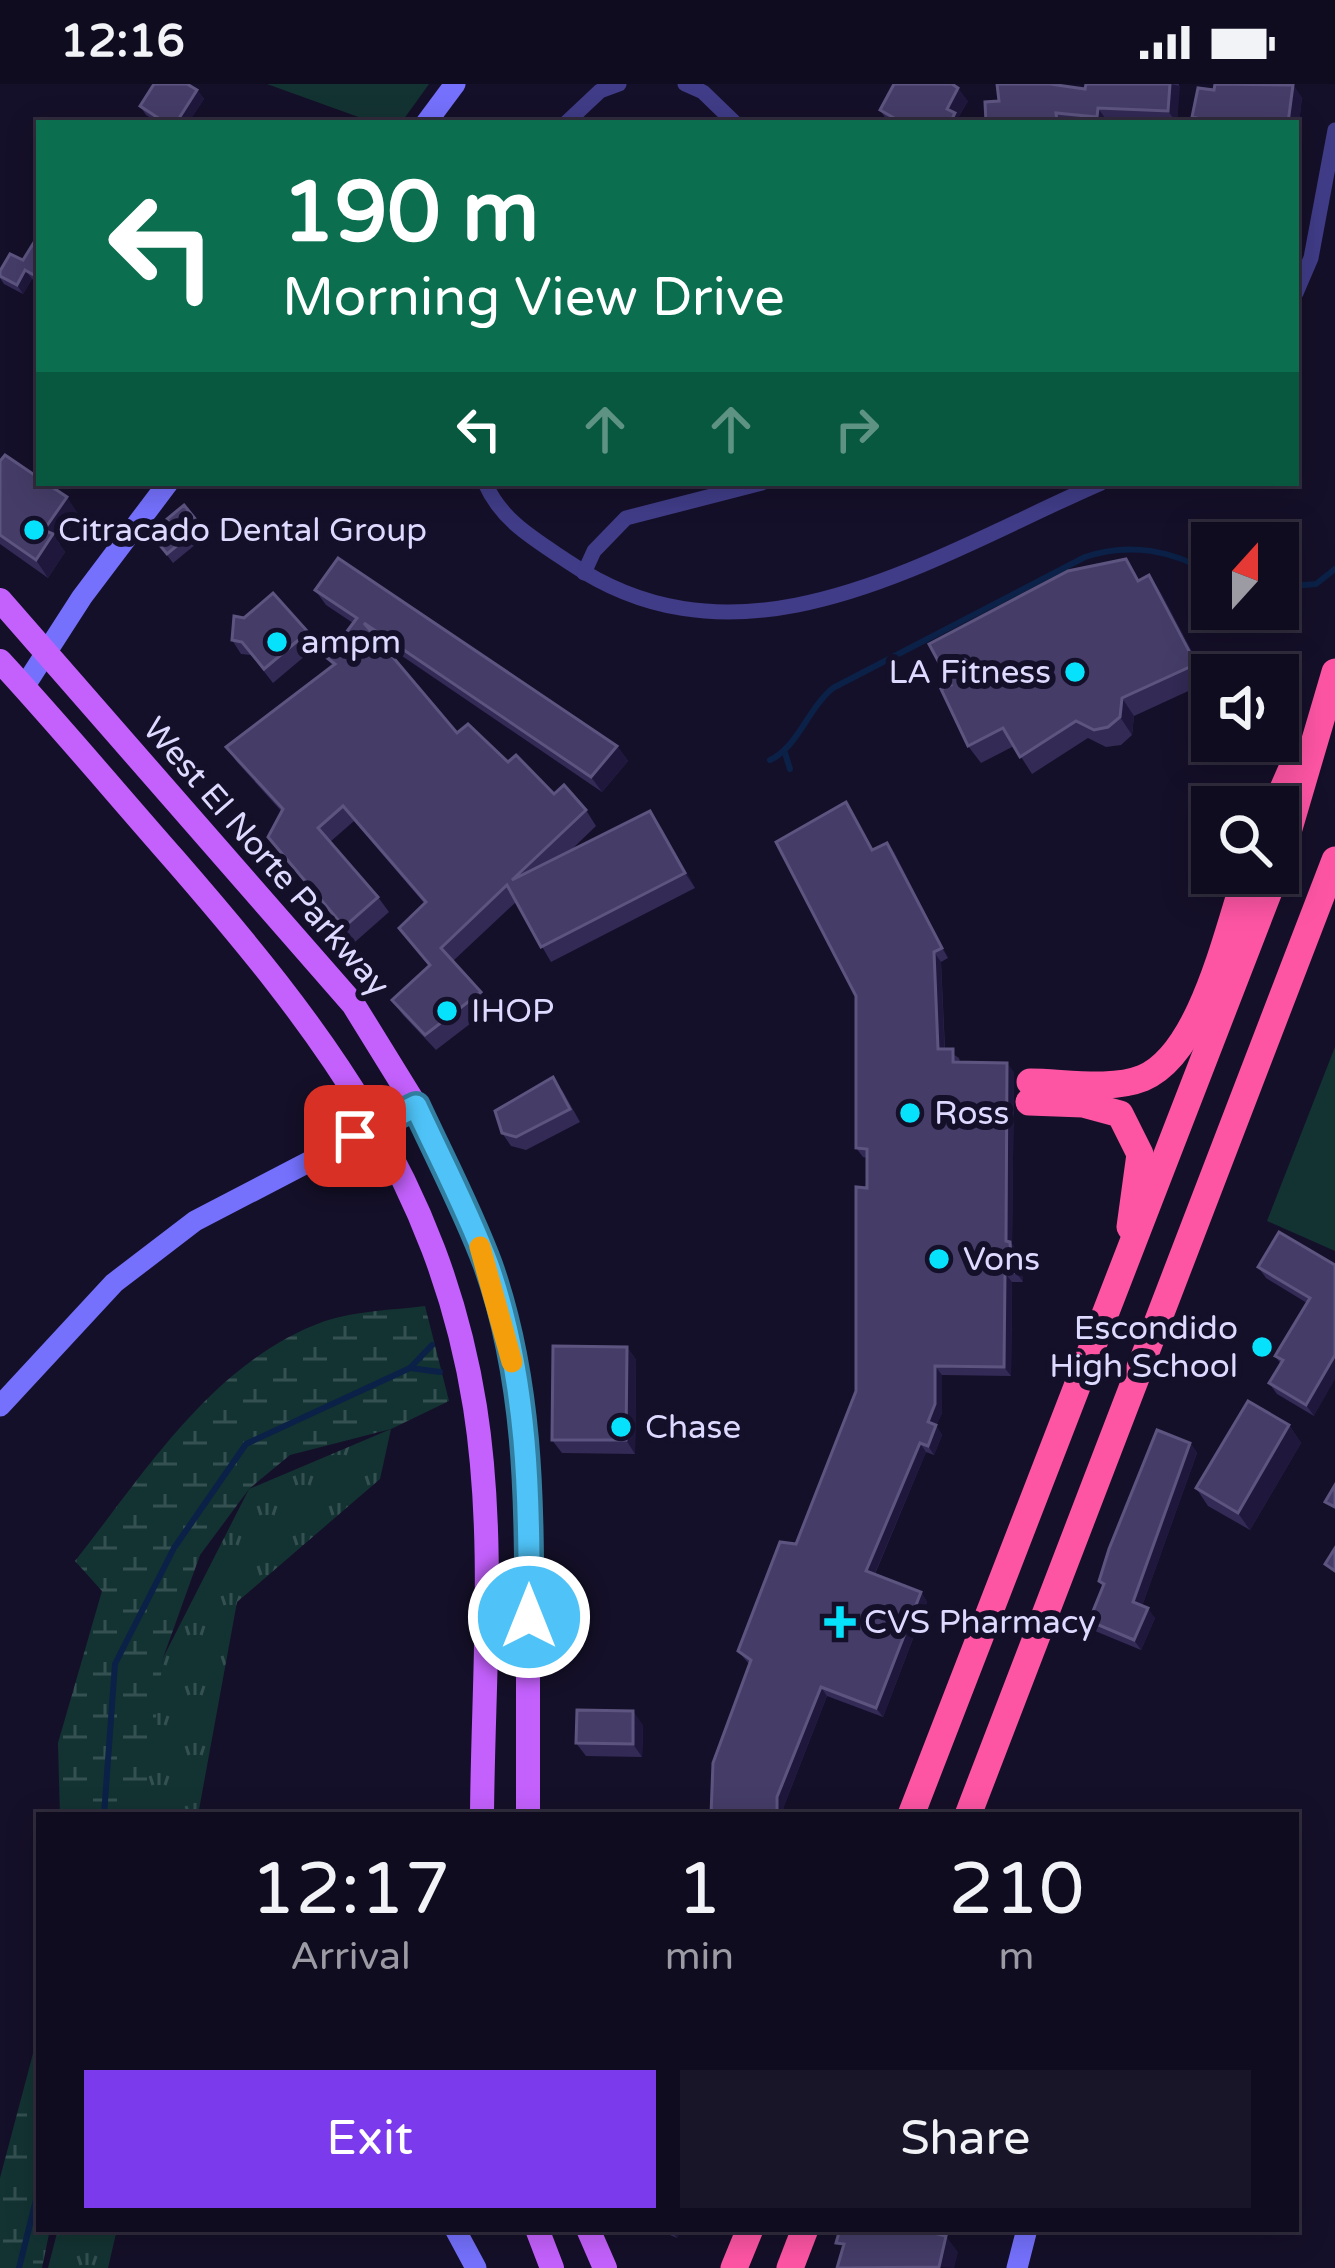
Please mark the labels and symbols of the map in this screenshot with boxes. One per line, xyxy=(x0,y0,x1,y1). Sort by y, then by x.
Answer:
place label: Citracado Dental Group xyxy=(58,511,427,550)
marker: Citracado Dental Group xyxy=(21,517,47,543)
north arrow xyxy=(1191,522,1299,630)
place label: ampm xyxy=(301,623,401,662)
marker: ampm xyxy=(264,629,290,655)
place label: LA Fitness xyxy=(888,653,1051,692)
marker: LA Fitness xyxy=(1062,659,1088,685)
street label: West El Norte Parkway xyxy=(134,710,398,1004)
place label: IHOP xyxy=(471,992,554,1031)
marker: IHOP xyxy=(434,998,460,1024)
pin xyxy=(304,1085,406,1187)
place label: Ross xyxy=(934,1094,1009,1133)
marker: Ross xyxy=(897,1100,923,1126)
place label: Vons xyxy=(963,1240,1040,1279)
marker: Vons xyxy=(926,1246,952,1272)
place label: Escondido High School xyxy=(1049,1309,1238,1386)
marker: Escondido High School xyxy=(1249,1334,1275,1360)
place label: Chase xyxy=(645,1408,741,1447)
marker: Chase xyxy=(608,1414,634,1440)
position arrow xyxy=(466,1554,592,1680)
place label: CVS Pharmacy xyxy=(864,1603,1096,1642)
marker: CVS Pharmacy xyxy=(827,1609,853,1635)

